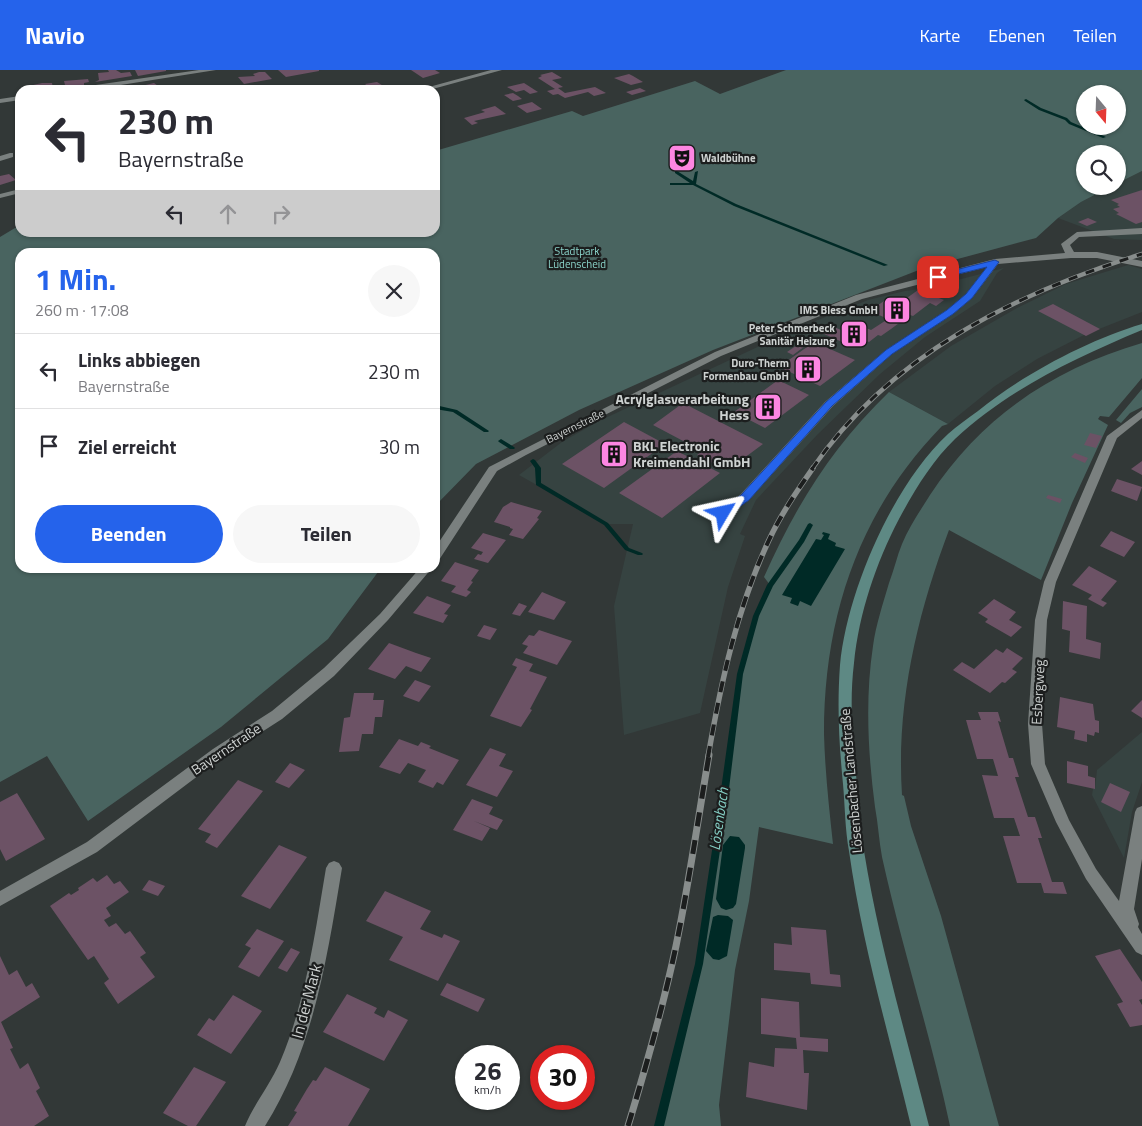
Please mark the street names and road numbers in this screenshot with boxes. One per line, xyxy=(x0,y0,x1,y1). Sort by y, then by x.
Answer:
street label: Bayernstraße xyxy=(543,405,607,447)
street label: Esbergweg xyxy=(1025,659,1050,725)
street label: Lösenbacher Landstraße xyxy=(834,708,867,854)
street label: Bayernstraße xyxy=(187,718,265,780)
street label: In der Mark xyxy=(285,961,328,1041)

